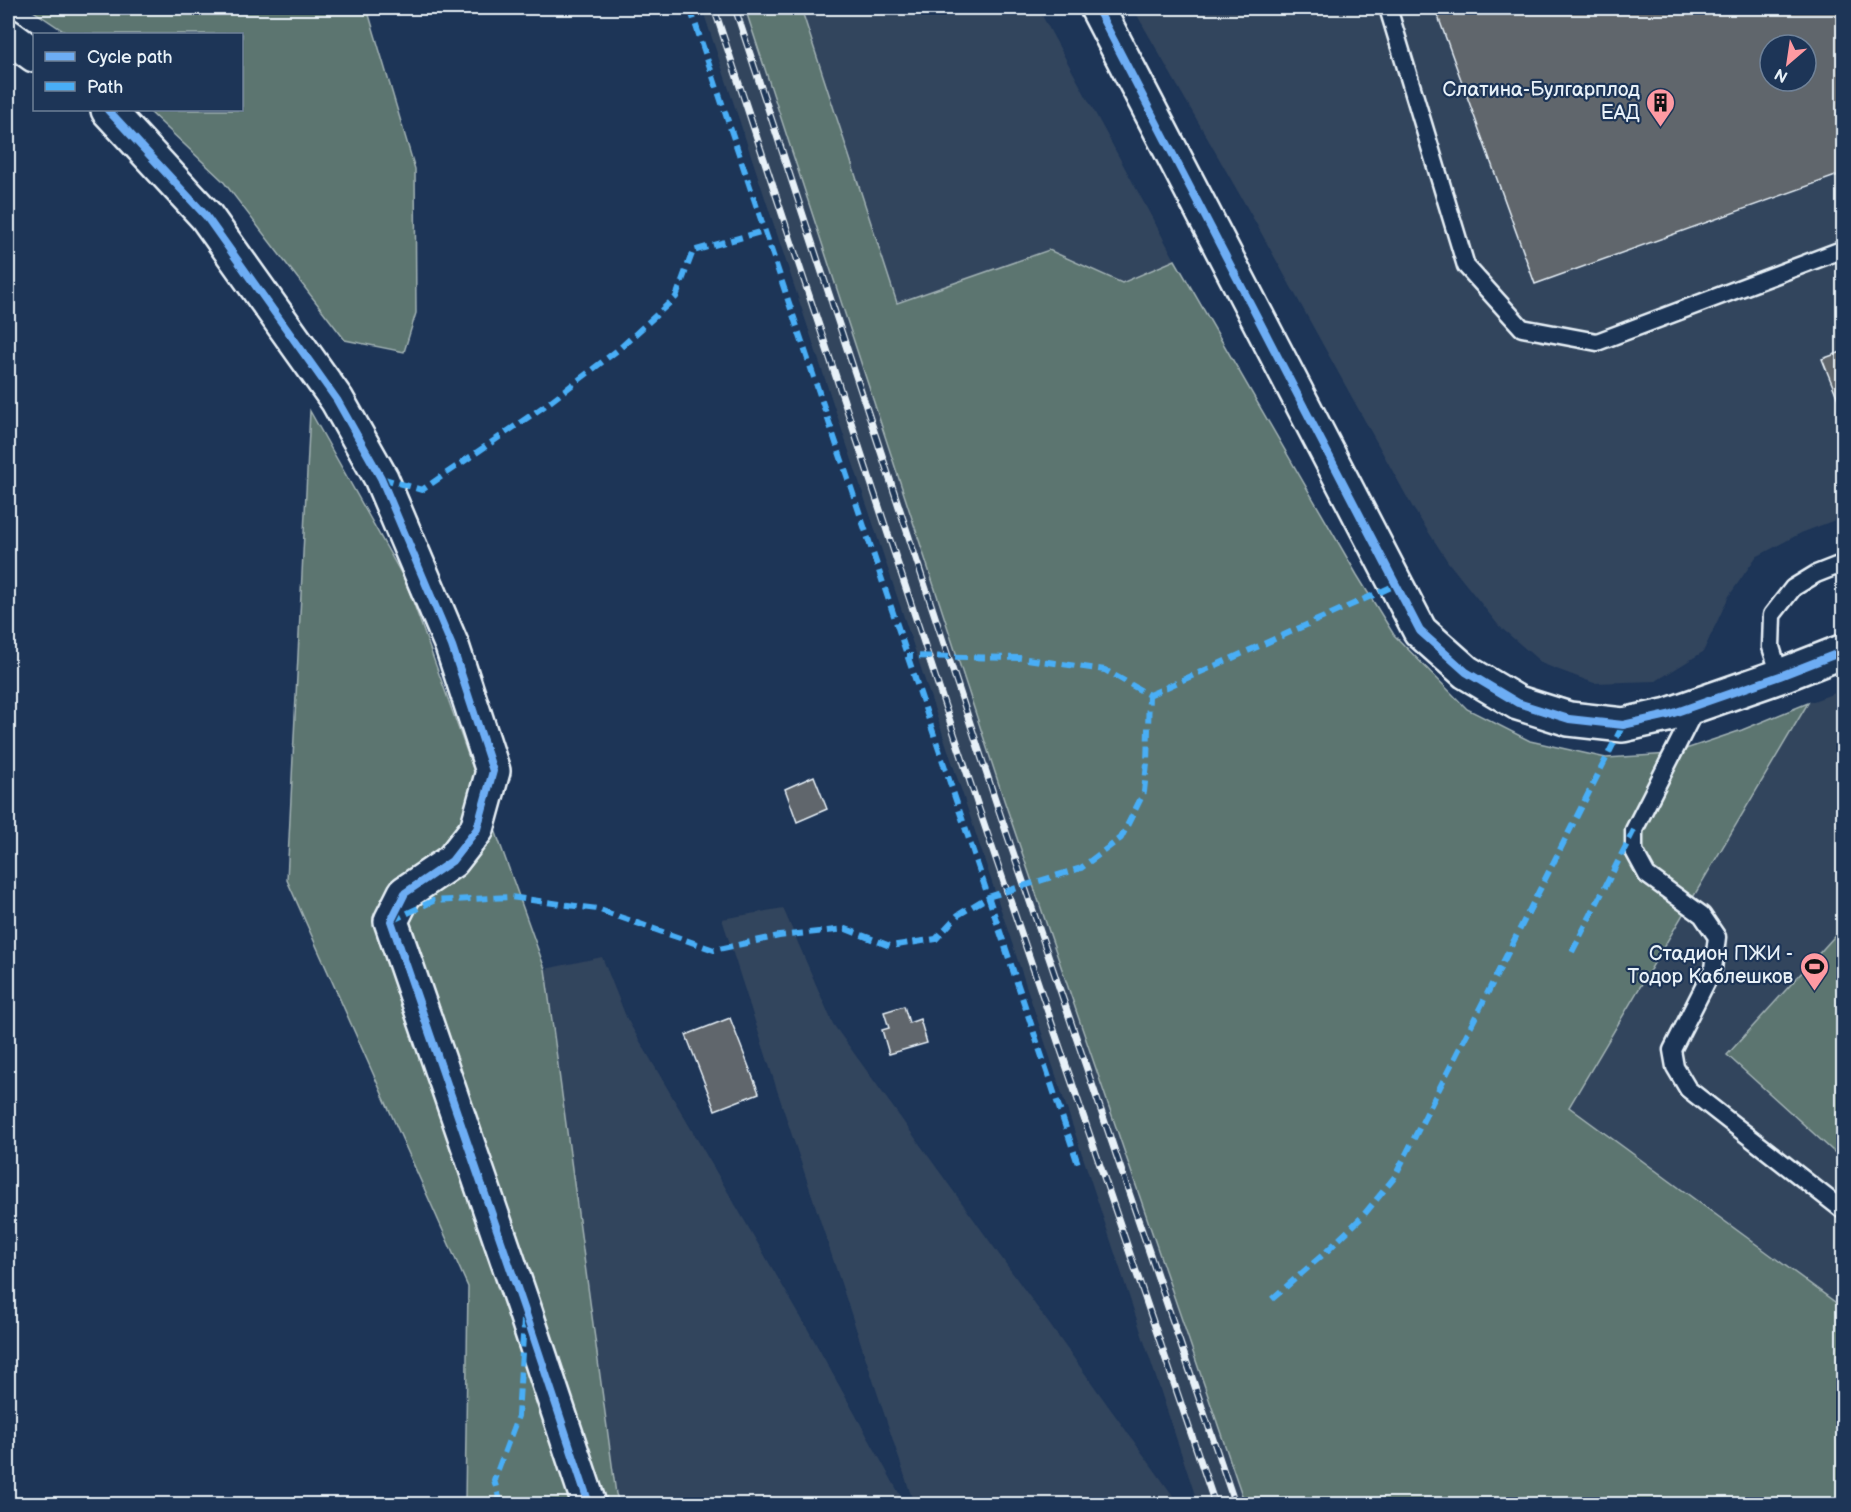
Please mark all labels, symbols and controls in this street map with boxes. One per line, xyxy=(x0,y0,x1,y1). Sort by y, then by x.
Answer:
legend xyxy=(33,33,243,111)
north arrow xyxy=(1758,33,1818,93)
text: Cycle path xyxy=(87,47,173,68)
text: N xyxy=(1772,64,1791,86)
text: Path xyxy=(87,77,123,98)
place label: Слатина-Булгарплод ЕАД xyxy=(1443,78,1640,125)
building icon: Слатина-Булгарплод ЕАД xyxy=(1645,86,1677,128)
place label: Стадион ПЖИ - Тодор Каблешков xyxy=(1627,942,1794,989)
sports icon: Стадион ПЖИ - Тодор Каблешков xyxy=(1798,950,1830,992)

